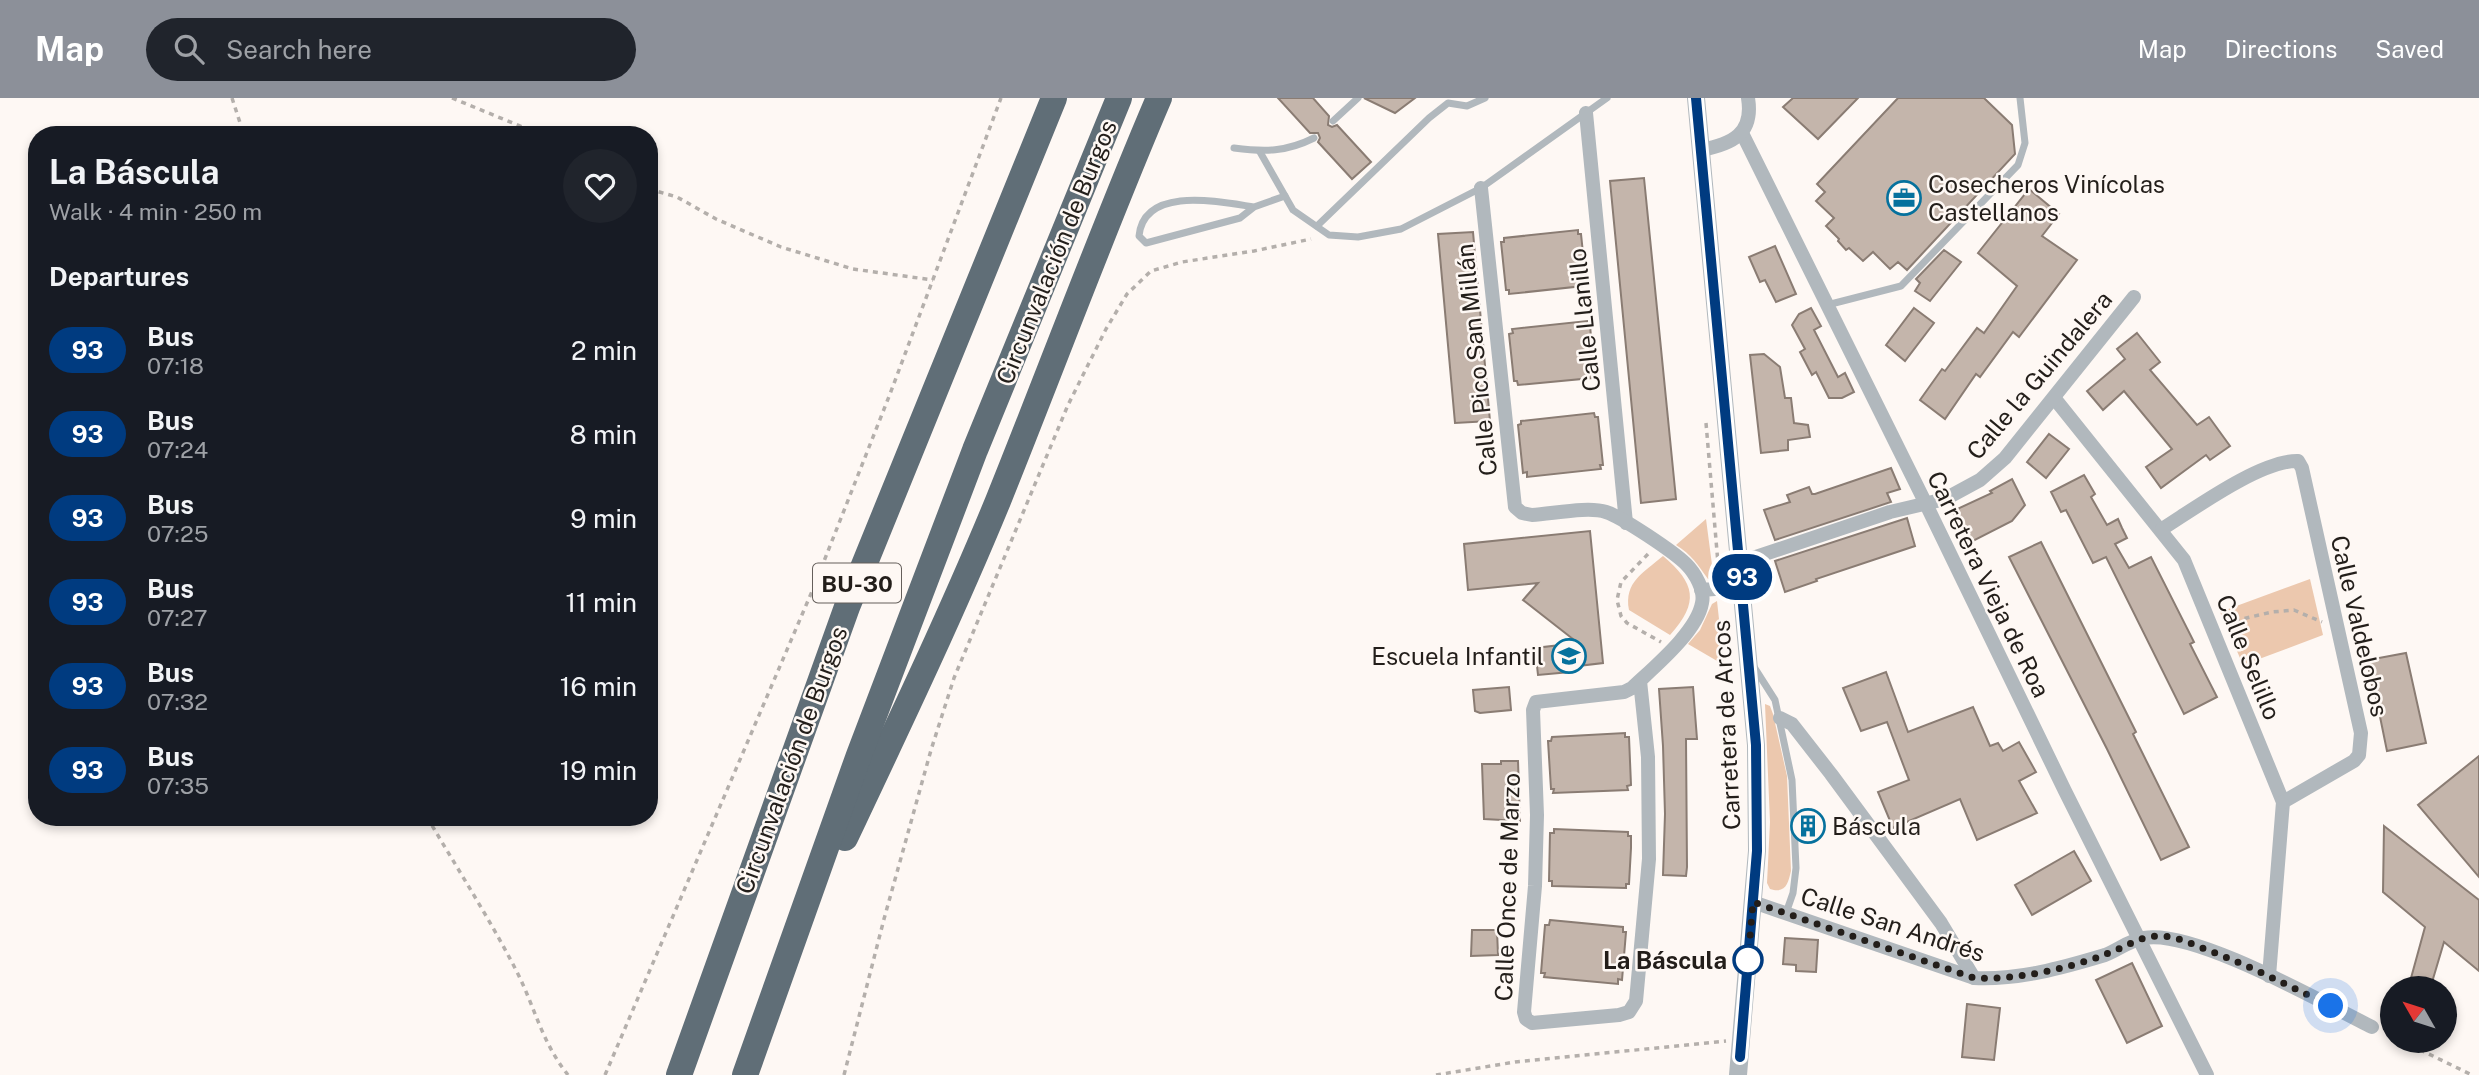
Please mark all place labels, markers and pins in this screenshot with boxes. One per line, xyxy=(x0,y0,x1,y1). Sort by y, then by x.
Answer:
place label: Cosecheros Vinícolas Castellanos xyxy=(1928,170,2165,226)
office icon: Cosecheros Vinícolas Castellanos xyxy=(1885,179,1923,217)
school or university icon: Escuela Infantil xyxy=(1550,637,1588,675)
place label: Escuela Infantil xyxy=(1371,642,1544,670)
building icon: Báscula xyxy=(1789,807,1827,845)
place label: Báscula xyxy=(1832,812,1921,840)
marker: La Báscula xyxy=(1733,945,1763,975)
place label: La Báscula xyxy=(1603,946,1727,974)

